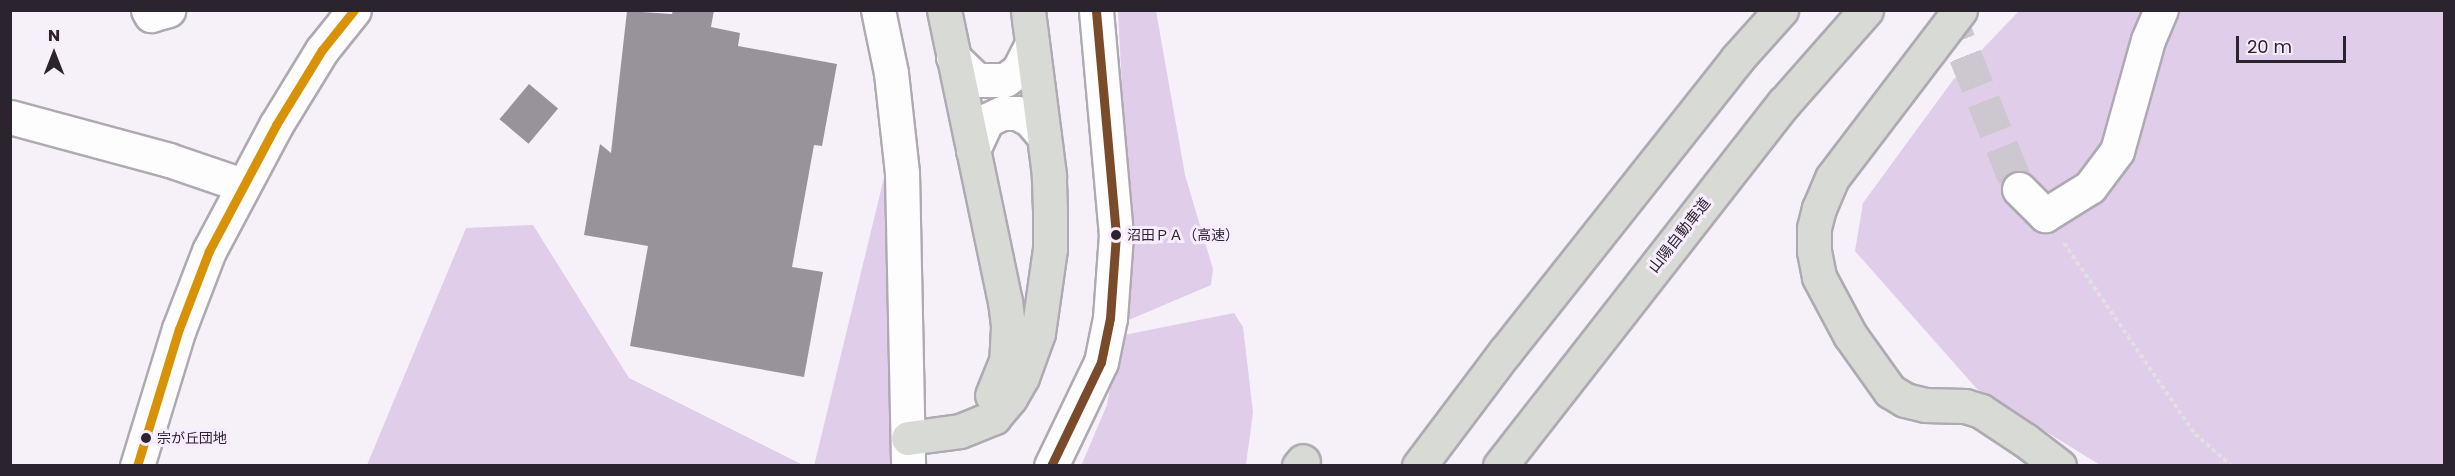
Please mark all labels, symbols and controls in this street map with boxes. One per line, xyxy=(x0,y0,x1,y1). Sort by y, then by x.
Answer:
north arrow xyxy=(24,24,84,84)
text: N xyxy=(48,24,60,47)
scale bar xyxy=(2239,24,2348,62)
text: 20 m xyxy=(2247,34,2292,59)
street label: 山陽自動車道 xyxy=(1644,194,1714,276)
place label: 沼田ＰＡ（高速） xyxy=(1127,227,1239,243)
marker: 沼田ＰＡ（高速） xyxy=(1110,229,1122,241)
place label: 宗が丘団地 xyxy=(157,430,227,446)
marker: 宗が丘団地 xyxy=(140,432,152,444)

